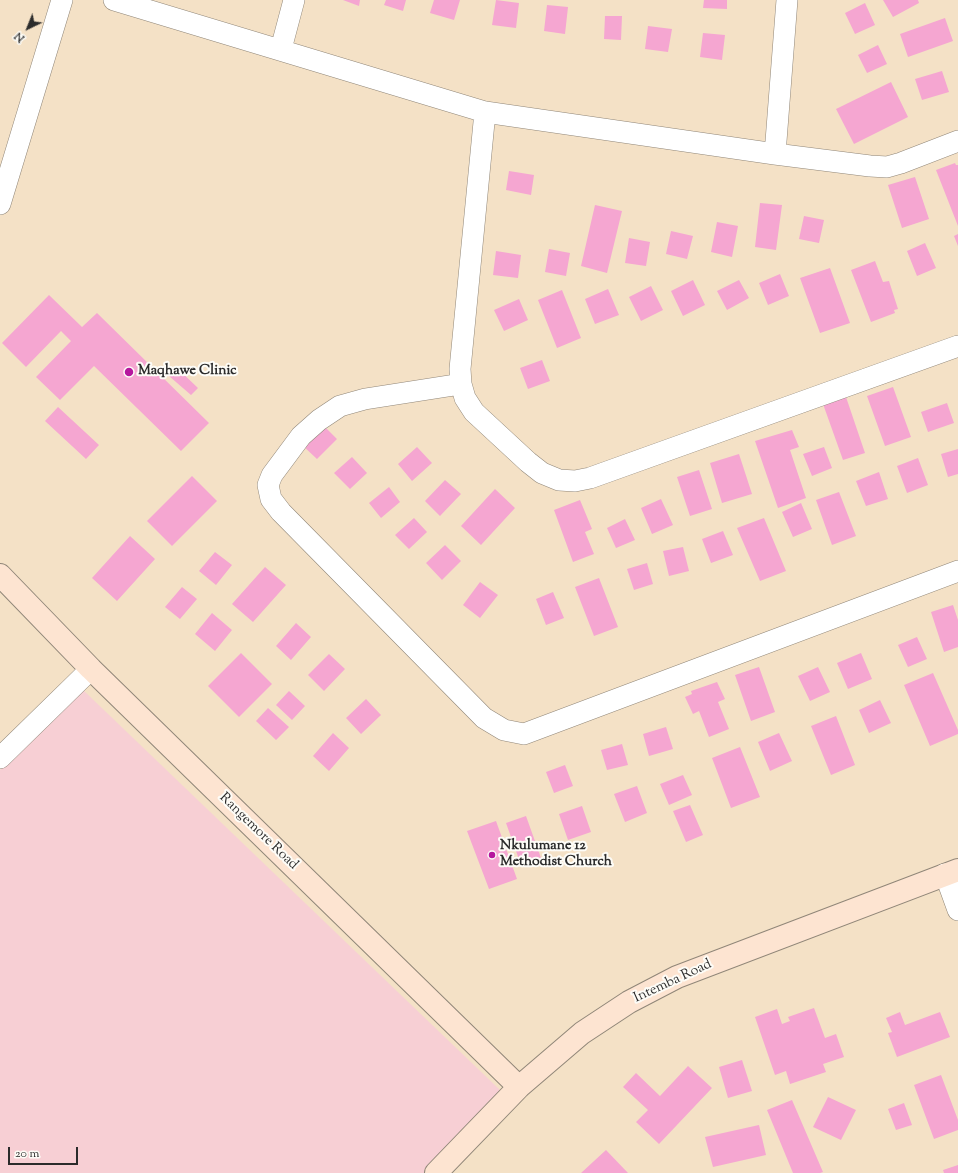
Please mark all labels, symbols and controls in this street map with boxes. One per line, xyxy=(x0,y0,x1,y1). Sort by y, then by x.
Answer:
north arrow xyxy=(8,8,48,48)
text: N xyxy=(11,28,28,46)
place label: Maqhawe Clinic xyxy=(138,364,237,380)
marker: Maqhawe Clinic xyxy=(123,366,135,378)
street label: Rangemore Road xyxy=(215,790,301,874)
place label: Nkulumane 12 Methodist Church xyxy=(500,839,612,872)
marker: Nkulumane 12 Methodist Church xyxy=(487,850,497,860)
street label: Intemba Road xyxy=(631,957,715,1007)
scale bar xyxy=(10,1139,80,1165)
text: 20 m xyxy=(15,1145,39,1163)

